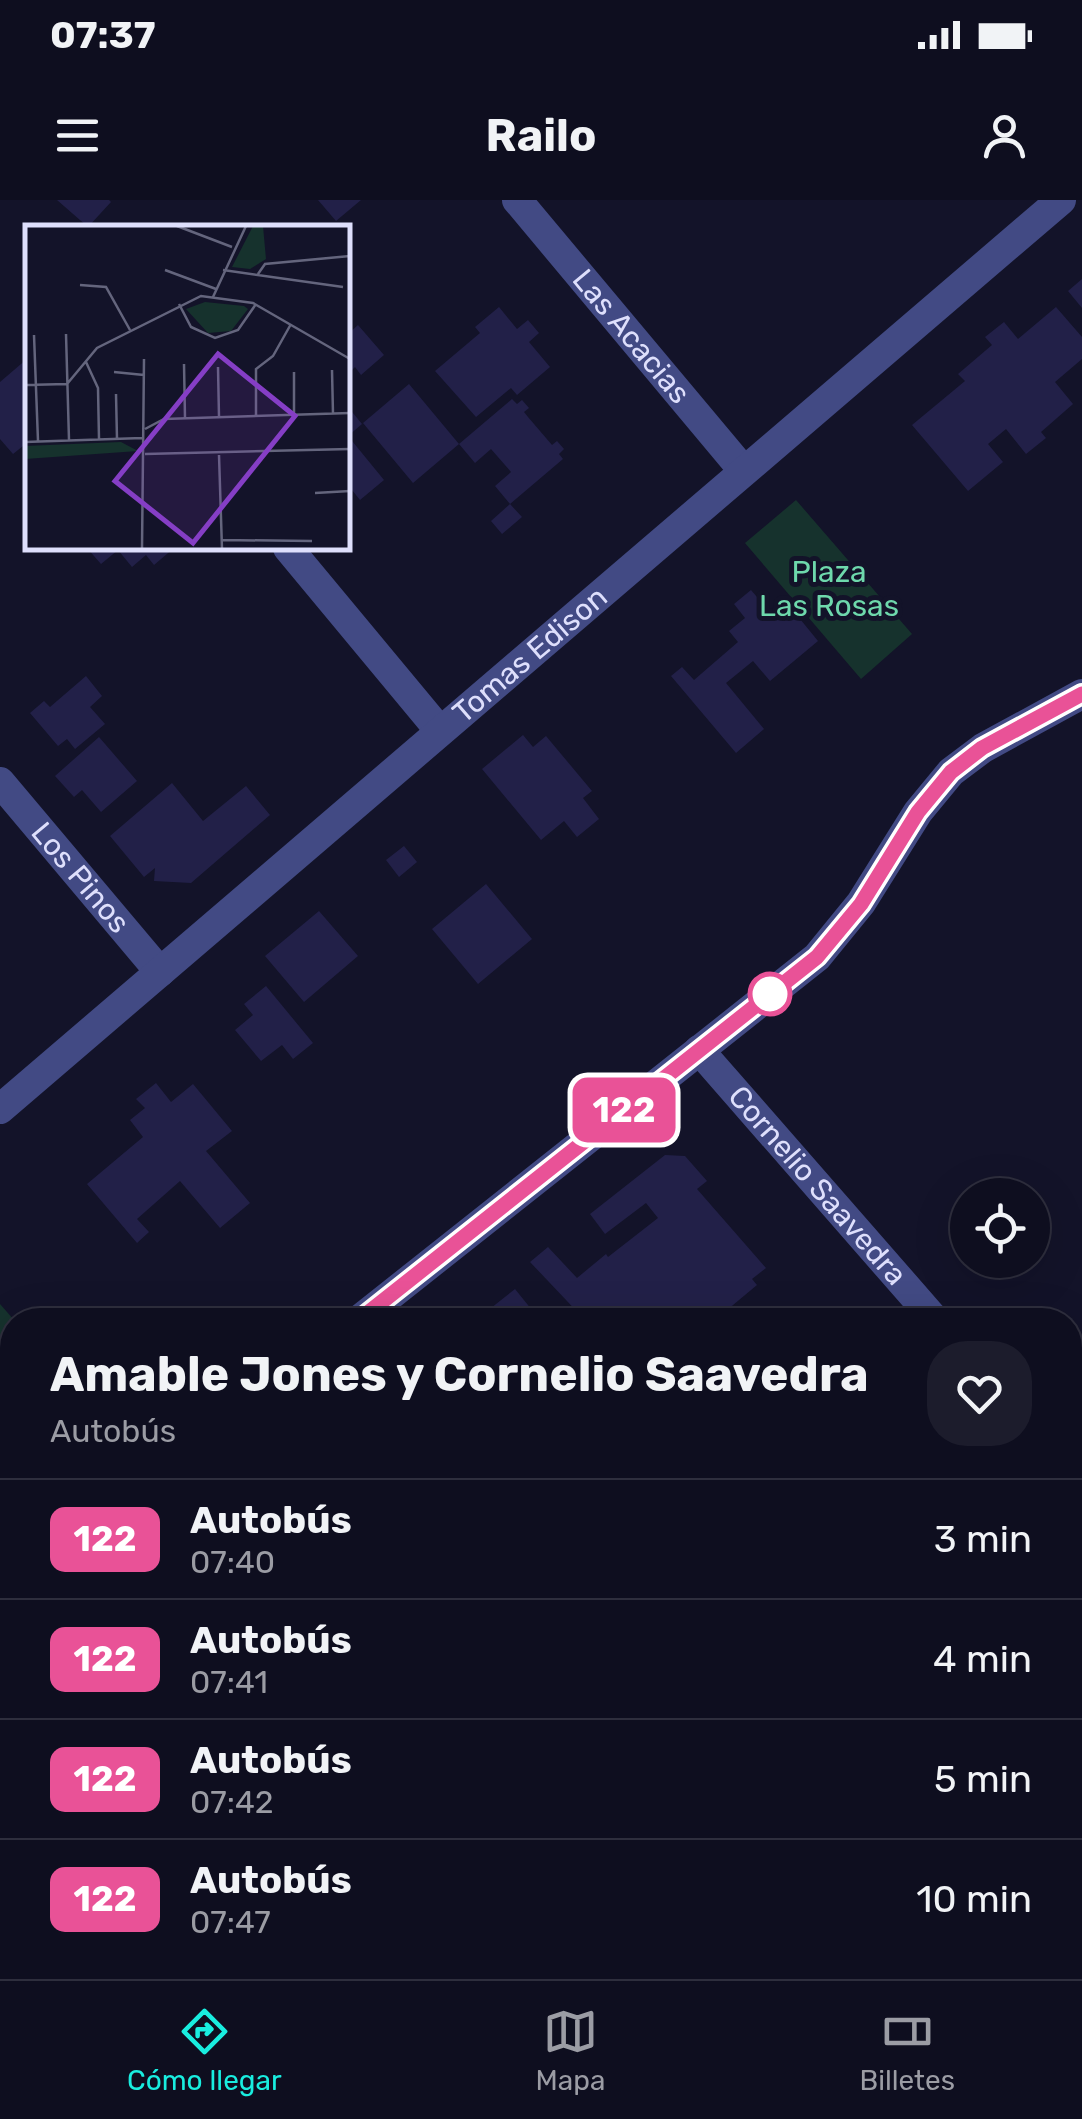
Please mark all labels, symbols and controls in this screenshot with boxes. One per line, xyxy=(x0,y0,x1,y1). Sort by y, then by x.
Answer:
text: 07:37 xyxy=(50,12,156,58)
icon: menu xyxy=(50,108,105,163)
icon: person xyxy=(977,108,1032,163)
text: Railo xyxy=(486,109,596,162)
inset map xyxy=(25,225,350,550)
street label: Las Acacias xyxy=(565,262,698,411)
park label: Plaza Las Rosas xyxy=(759,554,899,624)
street label: Tomas Edison xyxy=(446,579,614,731)
street label: Los Pinos xyxy=(24,815,137,940)
unlabelled marker xyxy=(749,973,791,1015)
line badge: 122 xyxy=(566,1078,682,1142)
street label: Cornelio Saavedra xyxy=(721,1079,914,1293)
text: 122 xyxy=(593,1089,655,1131)
map controls xyxy=(950,1178,1050,1278)
button: locate xyxy=(950,1178,1050,1278)
button: heart xyxy=(927,1341,1032,1446)
text: Amable Jones y Cornelio Saavedra xyxy=(50,1346,869,1403)
text: Autobús xyxy=(50,1412,176,1450)
text: Autobús xyxy=(190,1497,352,1543)
text: 3 min xyxy=(934,1516,1032,1562)
text: 122 xyxy=(74,1518,136,1560)
text: 07:40 xyxy=(190,1543,275,1581)
text: Autobús xyxy=(190,1617,352,1663)
text: 4 min xyxy=(933,1636,1032,1682)
text: 122 xyxy=(74,1638,136,1680)
text: 07:41 xyxy=(190,1663,268,1701)
text: Autobús xyxy=(190,1737,352,1783)
text: 5 min xyxy=(934,1756,1032,1802)
text: 122 xyxy=(74,1758,136,1800)
text: 07:42 xyxy=(190,1783,274,1821)
text: Autobús xyxy=(190,1857,352,1903)
text: 10 min xyxy=(916,1876,1032,1922)
text: 122 xyxy=(74,1878,136,1920)
text: 07:47 xyxy=(190,1903,271,1941)
tab: Cómo llegar xyxy=(127,2004,282,2097)
tab: Mapa xyxy=(536,2004,605,2097)
tab: Billetes xyxy=(859,2004,955,2097)

